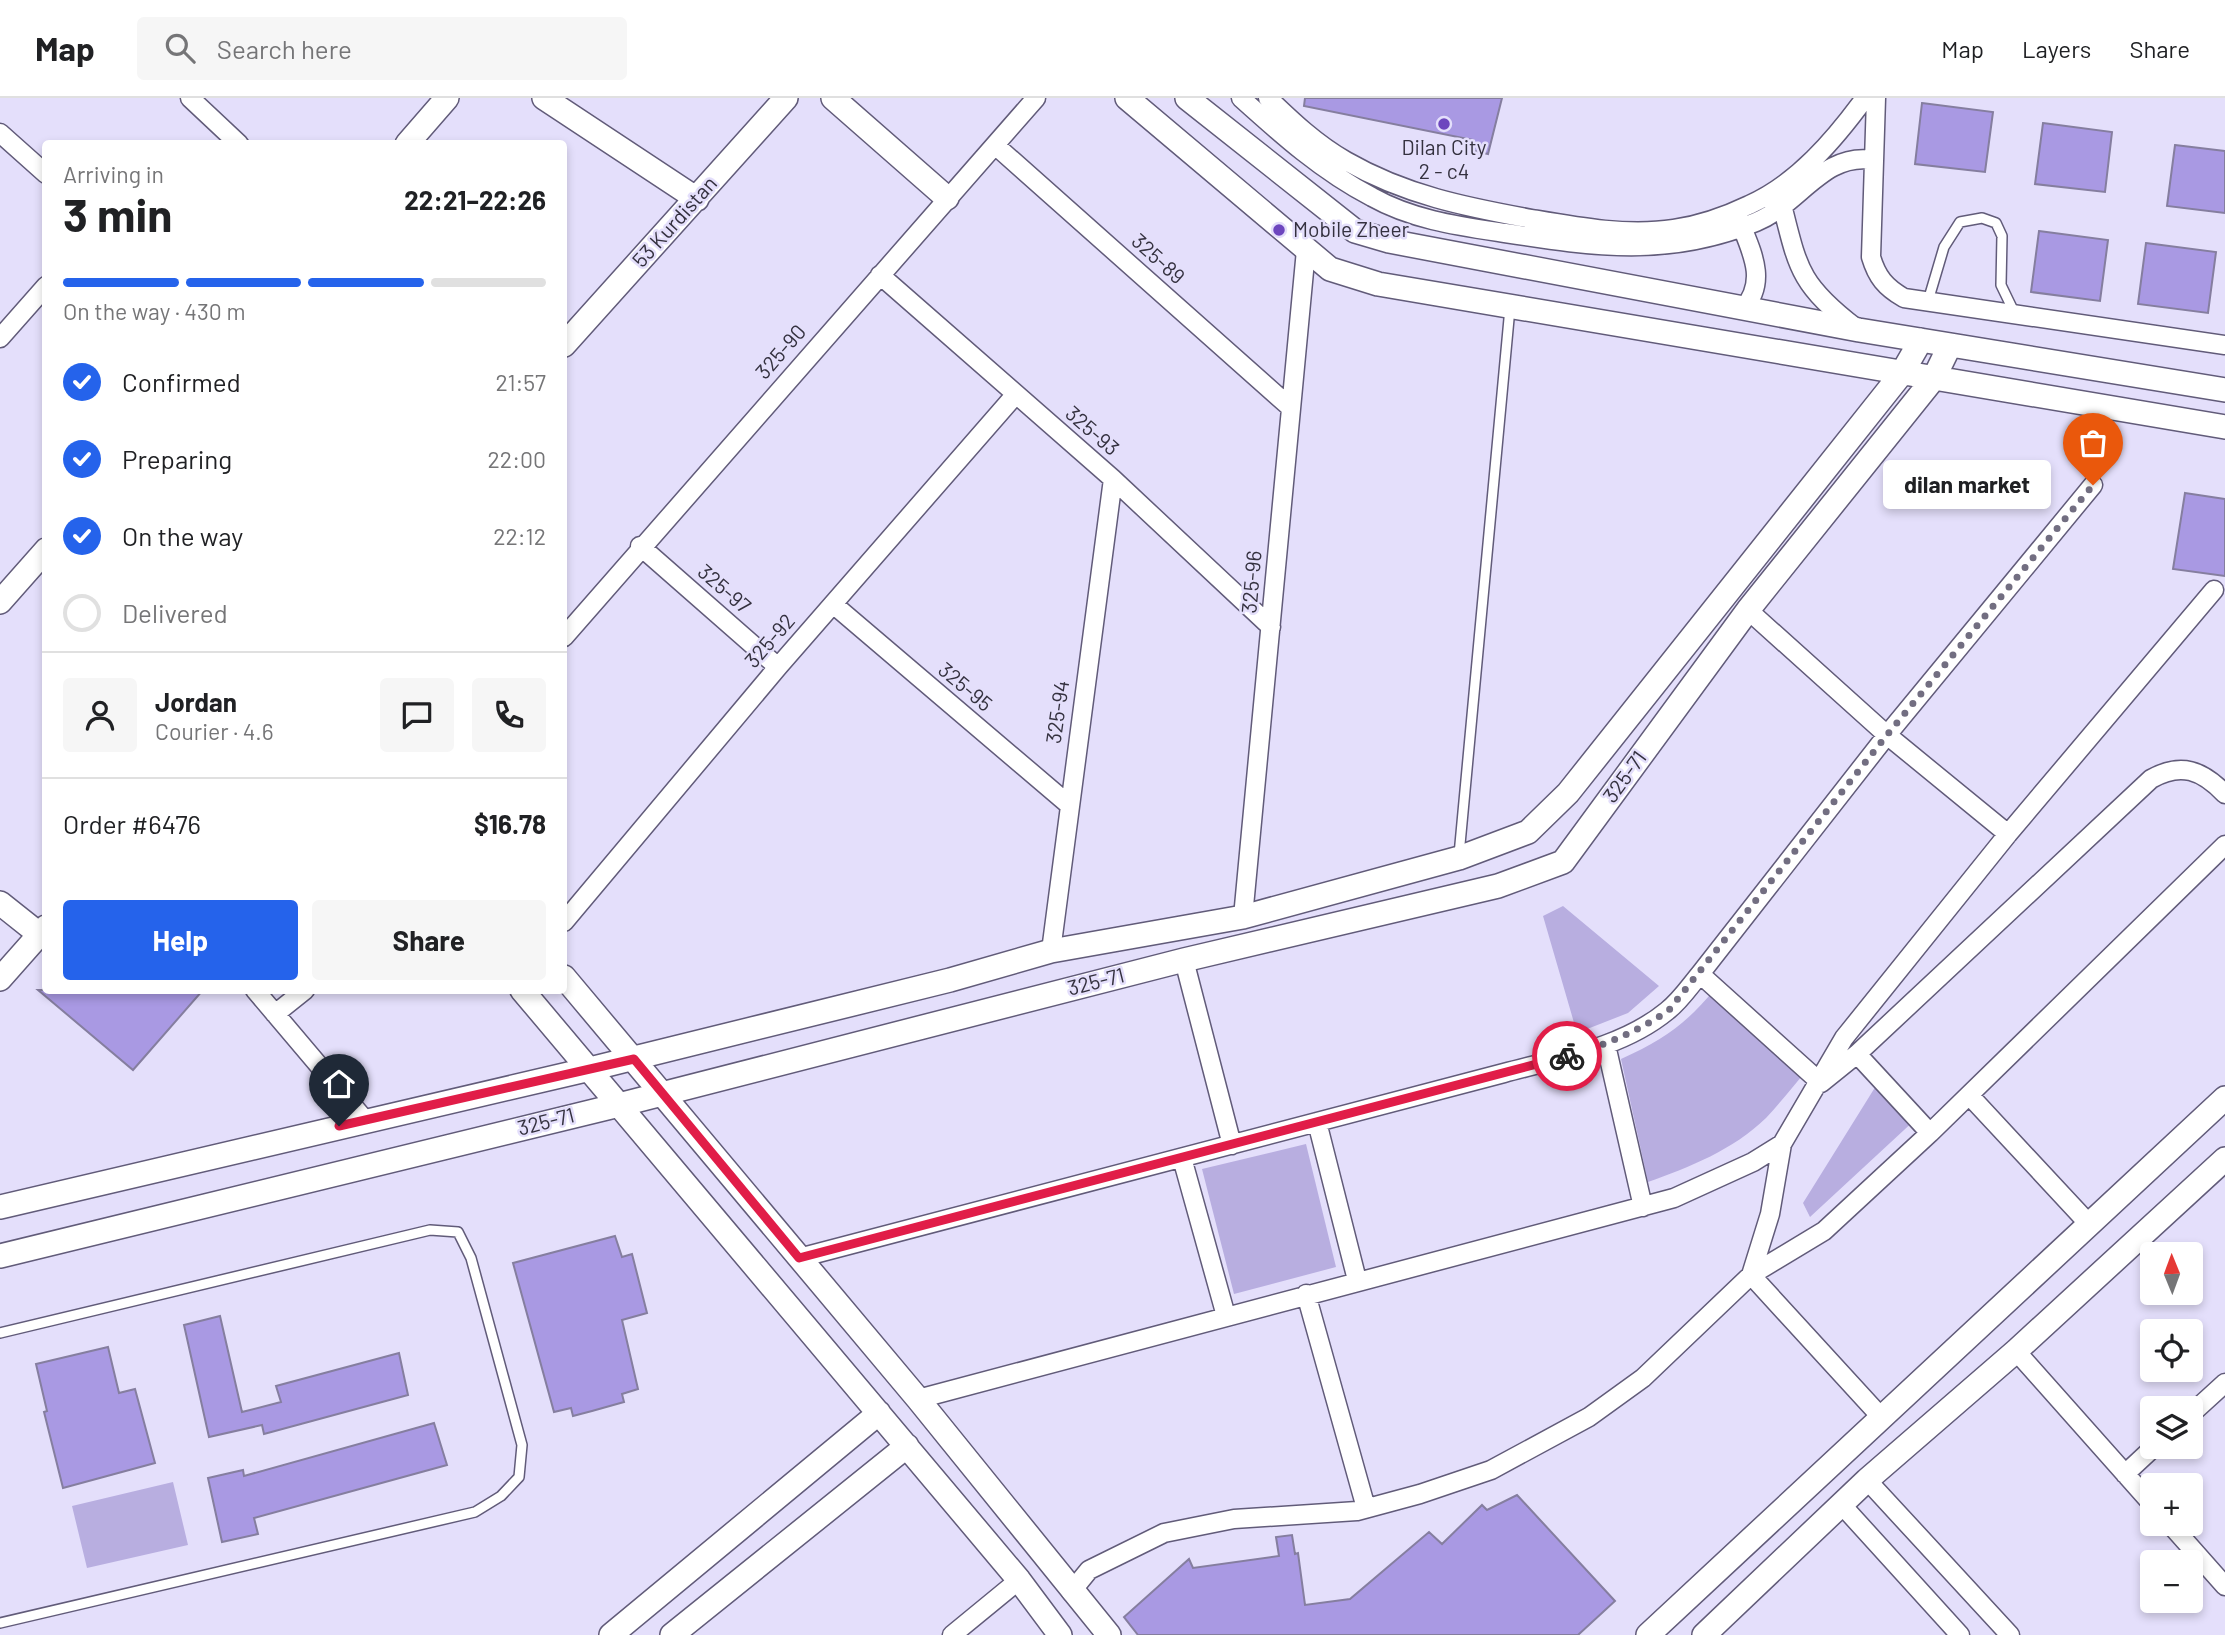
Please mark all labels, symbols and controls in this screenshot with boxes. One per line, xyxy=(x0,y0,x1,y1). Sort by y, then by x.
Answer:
search box xyxy=(137,17,627,80)
text: Map xyxy=(35,28,95,68)
icon: search xyxy=(161,29,199,67)
text: Search here xyxy=(217,33,352,64)
text: Map xyxy=(1941,34,1984,63)
text: Layers xyxy=(2022,34,2091,63)
text: Share xyxy=(2129,34,2190,63)
marker: Dilan City 2 - c4 xyxy=(1436,116,1452,132)
place label: Dilan City 2 - c4 xyxy=(1402,134,1487,183)
text: Arriving in xyxy=(63,160,164,188)
street label: 53 Kurdistan xyxy=(626,170,721,272)
text: 22:21–22:26 xyxy=(404,184,546,215)
text: 3 min xyxy=(63,186,172,241)
place label: Mobile Zheer xyxy=(1293,216,1410,241)
marker: Mobile Zheer xyxy=(1271,222,1287,238)
street label: 325-89 xyxy=(1127,228,1191,288)
text: On the way · 430 m xyxy=(63,297,245,325)
street label: 325-90 xyxy=(749,319,810,383)
icon: check xyxy=(63,363,101,401)
text: Confirmed xyxy=(122,366,241,397)
text: 21:57 xyxy=(495,368,546,396)
street label: 325-93 xyxy=(1061,400,1125,460)
pin xyxy=(2063,413,2123,485)
icon: bag xyxy=(2074,424,2112,462)
icon: check xyxy=(63,440,101,478)
text: Preparing xyxy=(122,443,232,474)
text: 22:00 xyxy=(488,445,546,473)
callout: dilan market xyxy=(1883,460,2051,510)
text: dilan market xyxy=(1904,470,2030,498)
icon: check xyxy=(63,517,101,555)
text: On the way xyxy=(122,520,243,551)
text: 22:12 xyxy=(493,522,546,550)
street label: 325-96 xyxy=(1235,549,1266,614)
street label: 325-97 xyxy=(693,558,757,618)
text: Delivered xyxy=(122,597,228,628)
street label: 325-92 xyxy=(739,608,799,672)
street label: 325-95 xyxy=(934,656,998,716)
button: person xyxy=(63,678,137,752)
button: chat xyxy=(380,678,454,752)
button: phone xyxy=(472,678,546,752)
street label: 325-94 xyxy=(1040,679,1073,745)
text: Jordan xyxy=(155,686,237,717)
text: Courier · 4.6 xyxy=(155,717,274,745)
street label: 325-71 xyxy=(1597,745,1651,807)
text: Order #6476 xyxy=(63,808,201,839)
text: $16.78 xyxy=(474,808,546,839)
button: Help xyxy=(63,900,298,980)
button: Share xyxy=(312,900,546,980)
street label: 325-71 xyxy=(1065,961,1127,1000)
courier xyxy=(1532,1021,1602,1091)
icon: bike xyxy=(1548,1037,1586,1075)
pin xyxy=(309,1054,369,1126)
icon: home xyxy=(320,1065,358,1103)
street label: 325-71 xyxy=(515,1101,577,1140)
north arrow xyxy=(2140,1242,2203,1306)
map controls xyxy=(2140,1242,2203,1613)
button: locate xyxy=(2140,1319,2203,1382)
button: layers xyxy=(2140,1396,2203,1459)
button: + xyxy=(2140,1473,2203,1536)
button: − xyxy=(2140,1550,2203,1613)

